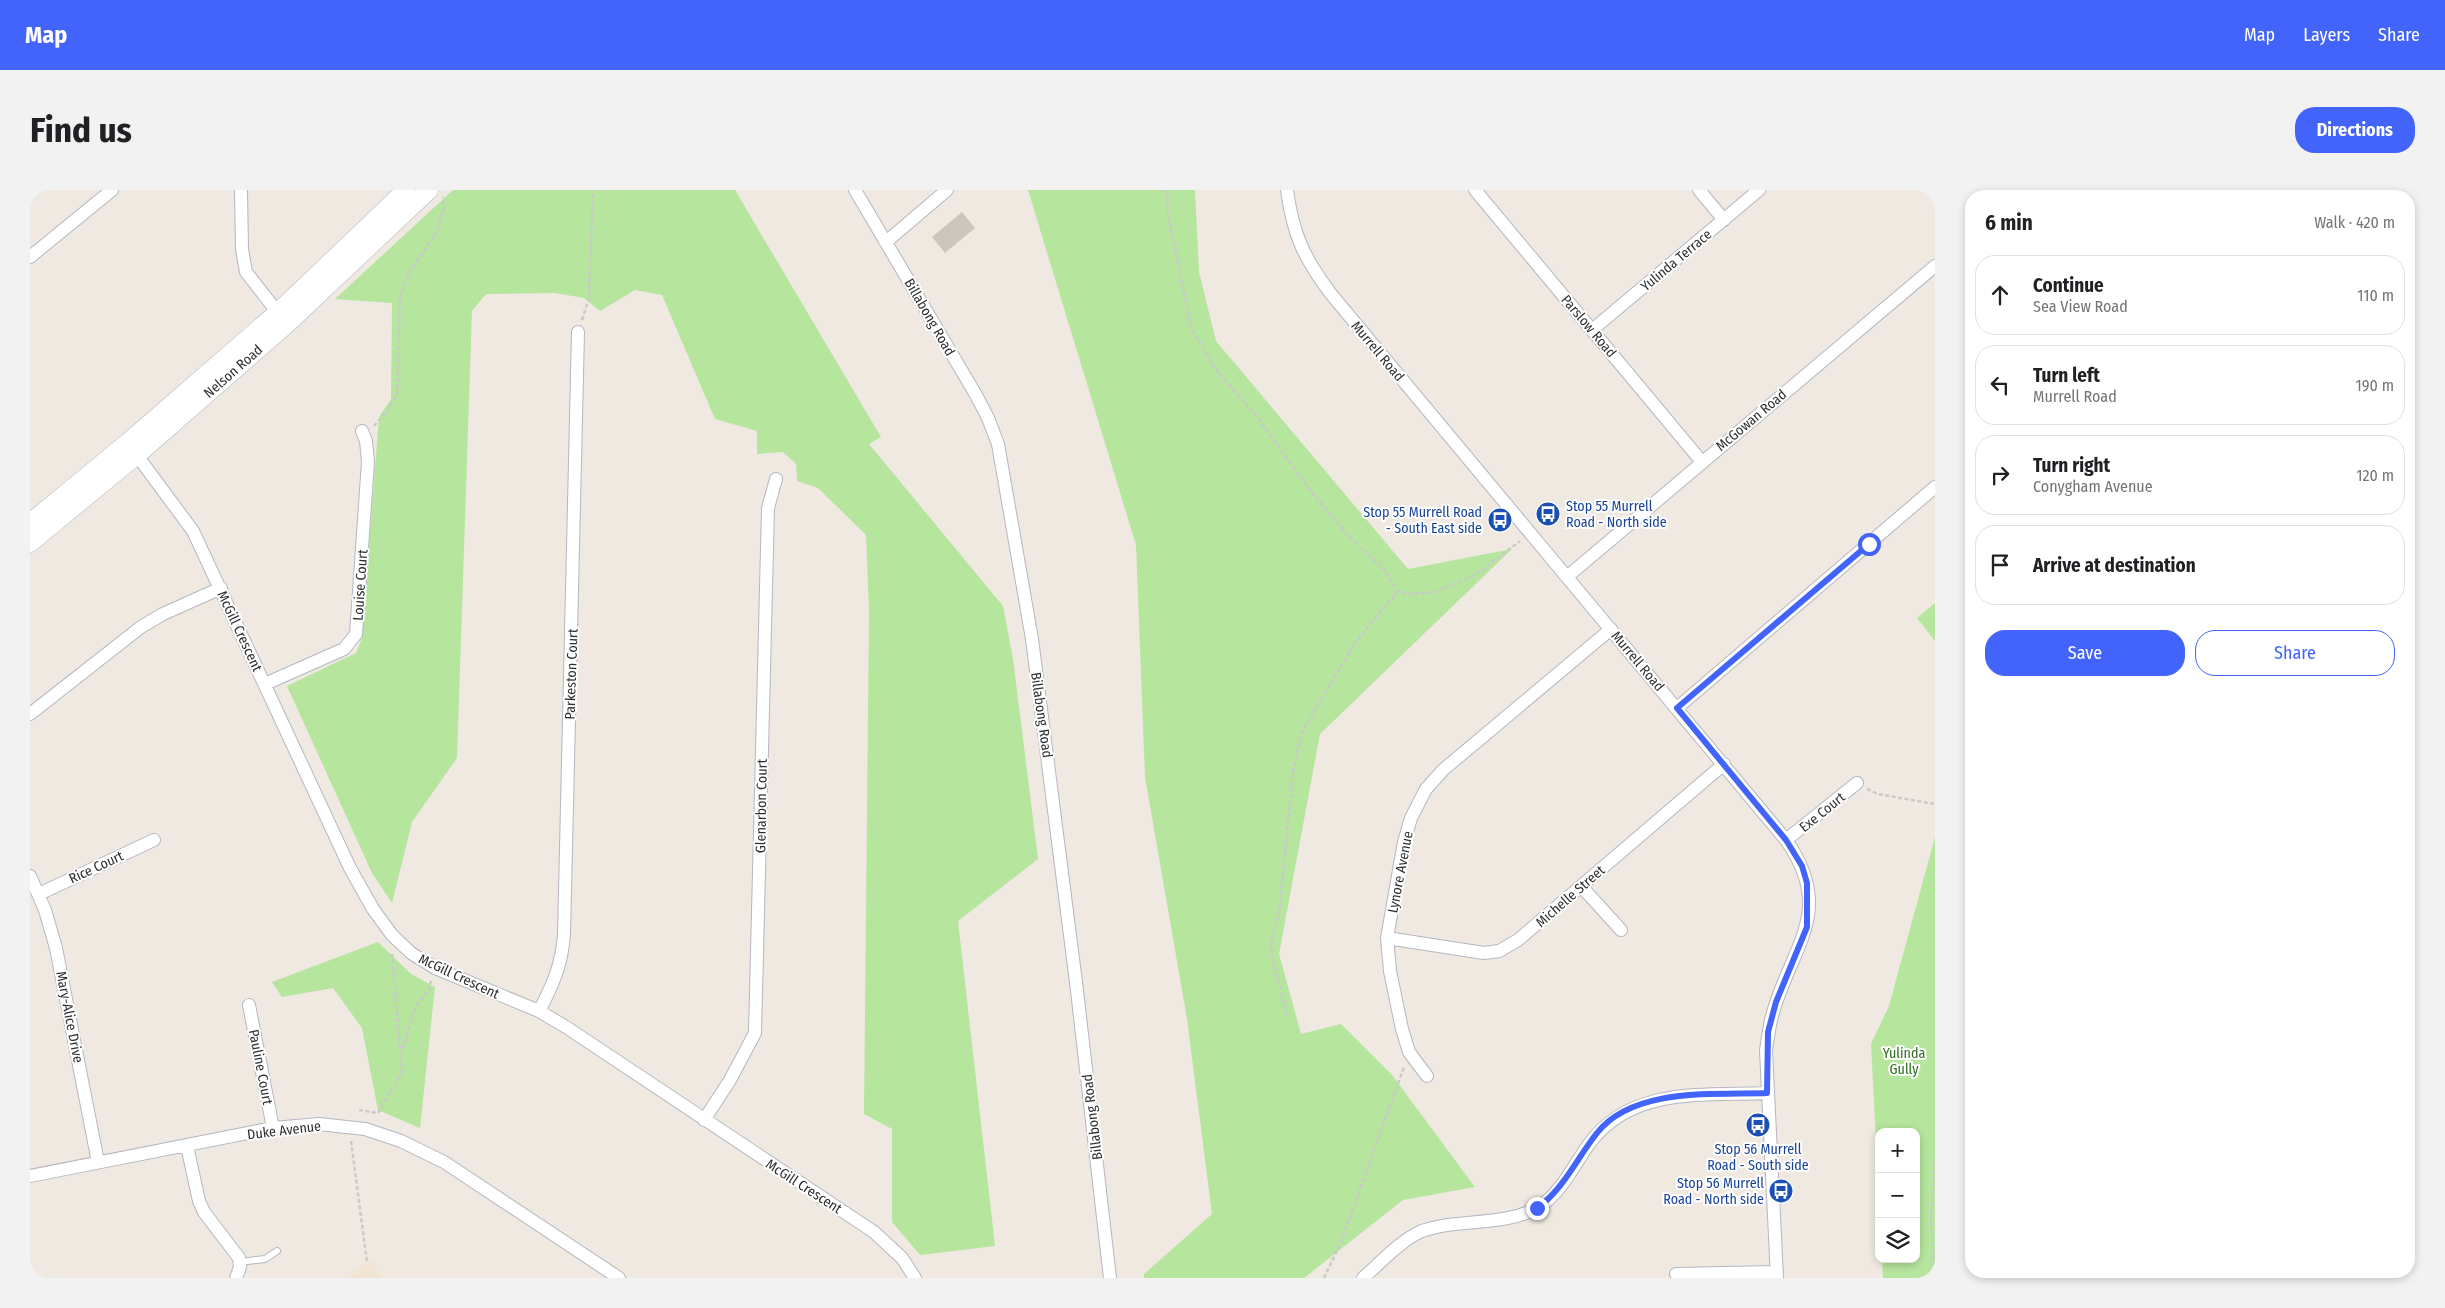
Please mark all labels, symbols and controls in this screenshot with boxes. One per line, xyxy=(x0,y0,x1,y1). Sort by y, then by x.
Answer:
text: Map xyxy=(25,21,67,49)
text: Map xyxy=(2244,24,2275,46)
text: Layers xyxy=(2303,24,2350,46)
text: Share xyxy=(2378,24,2420,46)
button: Directions xyxy=(2295,107,2415,153)
text: Find us xyxy=(30,109,132,151)
text: 6 min xyxy=(1985,210,2033,236)
text: Walk · 420 m xyxy=(2314,213,2395,232)
street label: Yulinda Terrace xyxy=(1637,226,1715,295)
text: Continue xyxy=(2033,274,2104,297)
street label: Billabong Road xyxy=(901,276,959,359)
icon: ahead xyxy=(1986,281,2014,309)
text: 110 m xyxy=(2357,286,2394,305)
street label: Parslow Road xyxy=(1557,292,1620,361)
text: Sea View Road xyxy=(2033,297,2128,316)
street label: Murrell Road xyxy=(1348,318,1408,385)
street label: Nelson Road xyxy=(201,341,266,402)
text: Turn left xyxy=(2033,364,2100,387)
icon: left xyxy=(1986,371,2014,399)
text: 190 m xyxy=(2356,376,2394,395)
street label: McGowan Road xyxy=(1713,386,1790,455)
text: Murrell Road xyxy=(2033,387,2117,406)
text: Turn right xyxy=(2033,454,2110,477)
icon: right xyxy=(1986,461,2014,489)
text: 120 m xyxy=(2356,466,2394,485)
text: Conygham Avenue xyxy=(2033,477,2153,496)
place label: Stop 55 Murrell Road - North side xyxy=(1566,498,1667,531)
bus stop icon: Stop 55 Murrell Road - North side xyxy=(1535,501,1561,527)
place label: Stop 55 Murrell Road - South East side xyxy=(1363,504,1482,537)
bus stop icon: Stop 55 Murrell Road - South East side xyxy=(1487,507,1513,533)
route start xyxy=(1858,533,1881,556)
street label: Louise Court xyxy=(350,548,371,621)
icon: arrive xyxy=(1986,551,2014,579)
text: Arrive at destination xyxy=(2033,554,2196,577)
street label: McGill Crescent xyxy=(213,588,266,675)
street label: Parkeston Court xyxy=(561,628,582,720)
street label: Murrell Road xyxy=(1608,628,1668,695)
button: Save xyxy=(1985,630,2185,676)
button: Share xyxy=(2195,630,2395,676)
street label: Billabong Road xyxy=(1027,671,1056,759)
street label: Glenarbon Court xyxy=(752,758,771,853)
street label: Exe Court xyxy=(1796,789,1849,836)
street label: Lynore Avenue xyxy=(1384,830,1417,914)
street label: Rice Court xyxy=(66,847,126,887)
street label: Michelle Street xyxy=(1532,862,1609,931)
street label: McGill Crescent xyxy=(416,950,502,1003)
street label: Mary-Alice Drive xyxy=(52,970,87,1064)
street label: Pauline Court xyxy=(245,1028,276,1107)
park label: Yulinda Gully xyxy=(1883,1045,1925,1078)
street label: Billabong Road xyxy=(1079,1073,1106,1161)
bus stop icon: Stop 56 Murrell Road - South side xyxy=(1745,1112,1771,1138)
street label: Duke Avenue xyxy=(246,1118,322,1143)
map controls xyxy=(1875,1128,1920,1263)
button: + xyxy=(1875,1128,1920,1173)
place label: Stop 56 Murrell Road - South side xyxy=(1707,1141,1809,1174)
street label: McGill Crescent xyxy=(763,1156,845,1217)
button: − xyxy=(1875,1173,1920,1218)
place label: Stop 56 Murrell Road - North side xyxy=(1663,1175,1764,1208)
bus stop icon: Stop 56 Murrell Road - North side xyxy=(1768,1178,1794,1204)
route end xyxy=(1526,1197,1549,1220)
button: layers xyxy=(1875,1218,1920,1263)

